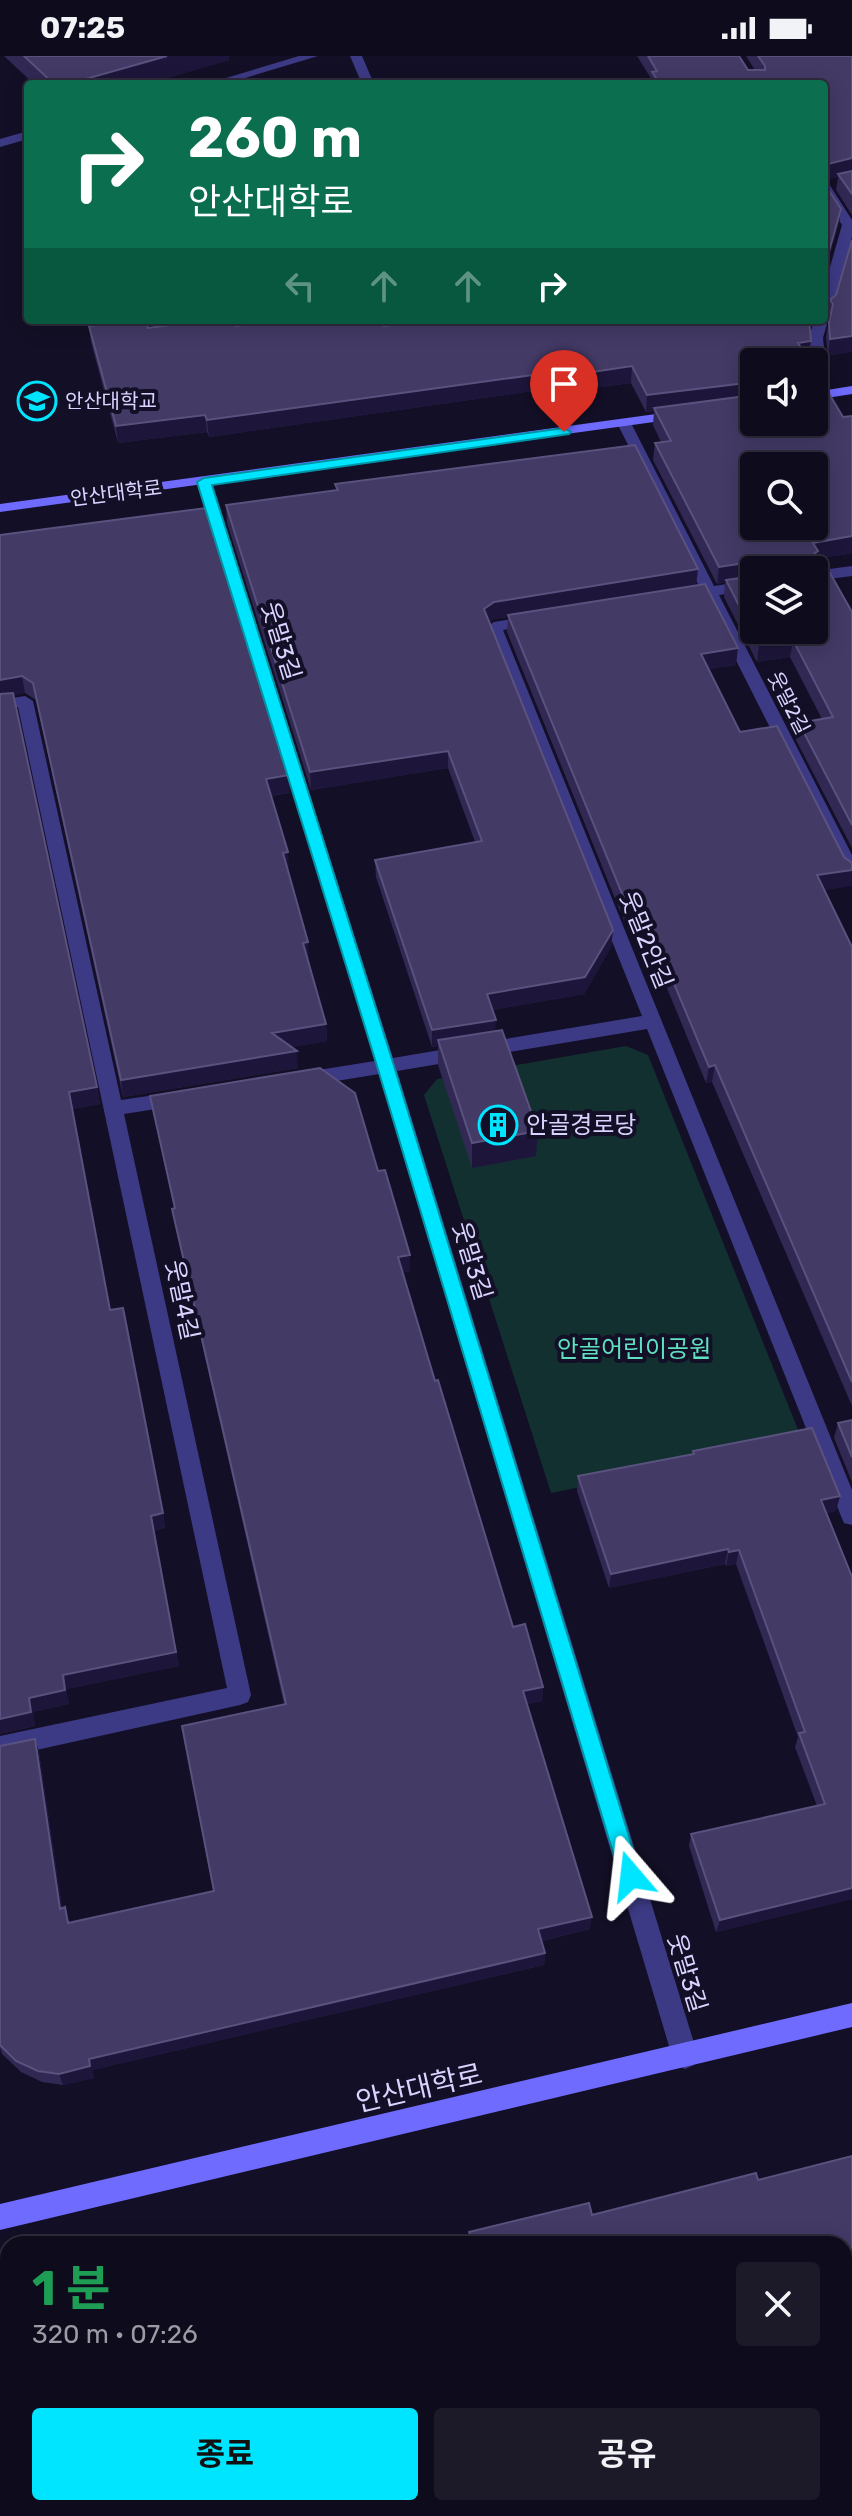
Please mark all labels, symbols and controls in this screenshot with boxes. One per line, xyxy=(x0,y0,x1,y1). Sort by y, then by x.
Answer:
text: 07:25 xyxy=(40,10,125,46)
text: 260 m xyxy=(188,105,362,171)
icon: right xyxy=(56,112,160,216)
text: 안산대학로 xyxy=(188,180,354,223)
icon: left xyxy=(278,264,322,308)
icon: ahead xyxy=(362,264,406,308)
icon: ahead xyxy=(446,264,490,308)
icon: right xyxy=(530,264,574,308)
map controls xyxy=(740,348,828,644)
button: sound xyxy=(740,348,828,436)
pin xyxy=(530,350,598,432)
icon: arrive xyxy=(542,362,586,406)
school or university icon: 안산대학교 xyxy=(16,380,58,422)
place label: 안산대학교 xyxy=(65,389,157,413)
button: search xyxy=(740,452,828,540)
street label: 안산대학로 xyxy=(69,475,163,511)
button: layers xyxy=(740,556,828,644)
street label: 웃말3길 xyxy=(256,598,306,684)
street label: 웃말2길 xyxy=(763,668,815,738)
street label: 웃말2안길 xyxy=(614,887,678,993)
building icon: 안골경로당 xyxy=(477,1104,519,1146)
place label: 안골경로당 xyxy=(526,1111,636,1139)
street label: 웃말3길 xyxy=(447,1218,497,1304)
street label: 웃말4길 xyxy=(160,1257,204,1343)
park label: 안골어린이공원 xyxy=(557,1335,711,1363)
position arrow xyxy=(589,1834,673,1918)
street label: 웃말3길 xyxy=(662,1930,712,2016)
street label: 안산대학로 xyxy=(353,2057,485,2119)
text: 1 분 xyxy=(32,2260,110,2317)
button: close xyxy=(736,2262,820,2346)
text: 320 m · 07:26 xyxy=(32,2319,198,2350)
button: 종료 xyxy=(32,2408,418,2500)
button: 공유 xyxy=(434,2408,820,2500)

